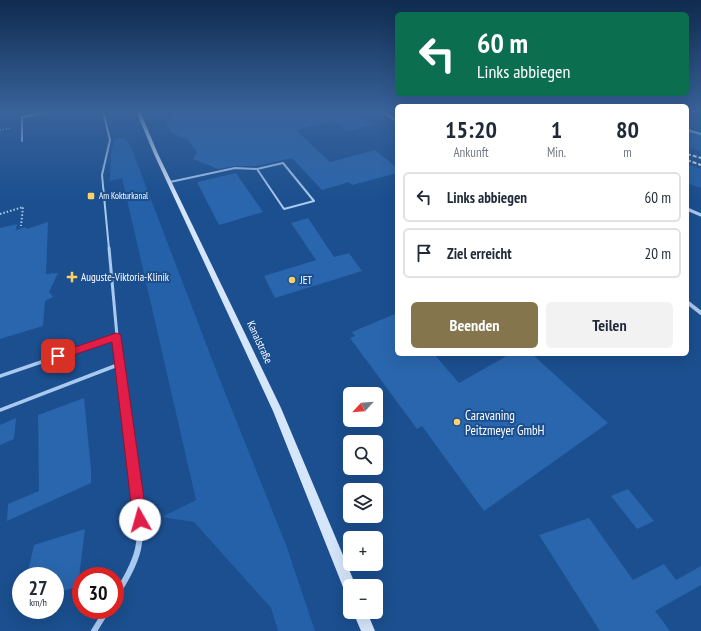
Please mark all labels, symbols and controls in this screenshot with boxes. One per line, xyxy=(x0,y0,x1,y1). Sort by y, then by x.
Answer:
text: 60 m xyxy=(477,24,528,61)
icon: left xyxy=(411,28,463,80)
text: Links abbiegen xyxy=(477,60,570,83)
text: 15:20 xyxy=(445,114,497,145)
text: 1 xyxy=(551,114,562,145)
text: 80 xyxy=(616,114,639,145)
text: Ankunft xyxy=(453,144,488,161)
text: Min. xyxy=(547,144,566,161)
text: m xyxy=(623,144,632,161)
icon: left xyxy=(413,186,435,208)
text: Links abbiegen xyxy=(447,188,527,207)
text: 60 m xyxy=(645,188,671,207)
place label: Am Kokturkanal xyxy=(99,190,149,201)
marker: Am Kokturkanal xyxy=(86,191,96,201)
icon: arrive xyxy=(413,242,435,264)
text: Ziel erreicht xyxy=(447,244,512,263)
text: 20 m xyxy=(645,244,671,263)
place label: Auguste-Viktoria-Klinik xyxy=(81,270,170,284)
marker: Auguste-Viktoria-Klinik xyxy=(66,271,78,283)
place label: JET xyxy=(299,273,312,287)
marker: JET xyxy=(287,275,297,285)
button: Beenden xyxy=(411,302,538,348)
button: Teilen xyxy=(546,302,673,348)
street label: Kanalstraße xyxy=(244,318,276,366)
pin xyxy=(41,339,75,373)
icon: arrive xyxy=(47,345,69,367)
north arrow xyxy=(343,387,383,427)
map controls xyxy=(343,387,383,619)
place label: Caravaning Peitzmeyer GmbH xyxy=(465,407,545,439)
marker: Caravaning Peitzmeyer GmbH xyxy=(452,417,462,427)
button: search xyxy=(343,435,383,475)
button: layers xyxy=(343,483,383,523)
position arrow xyxy=(119,499,161,541)
button: + xyxy=(343,531,383,571)
speed limit sign: 30 xyxy=(72,567,124,619)
text: 27 xyxy=(28,575,48,601)
button: − xyxy=(343,579,383,619)
text: km/h xyxy=(29,596,47,609)

